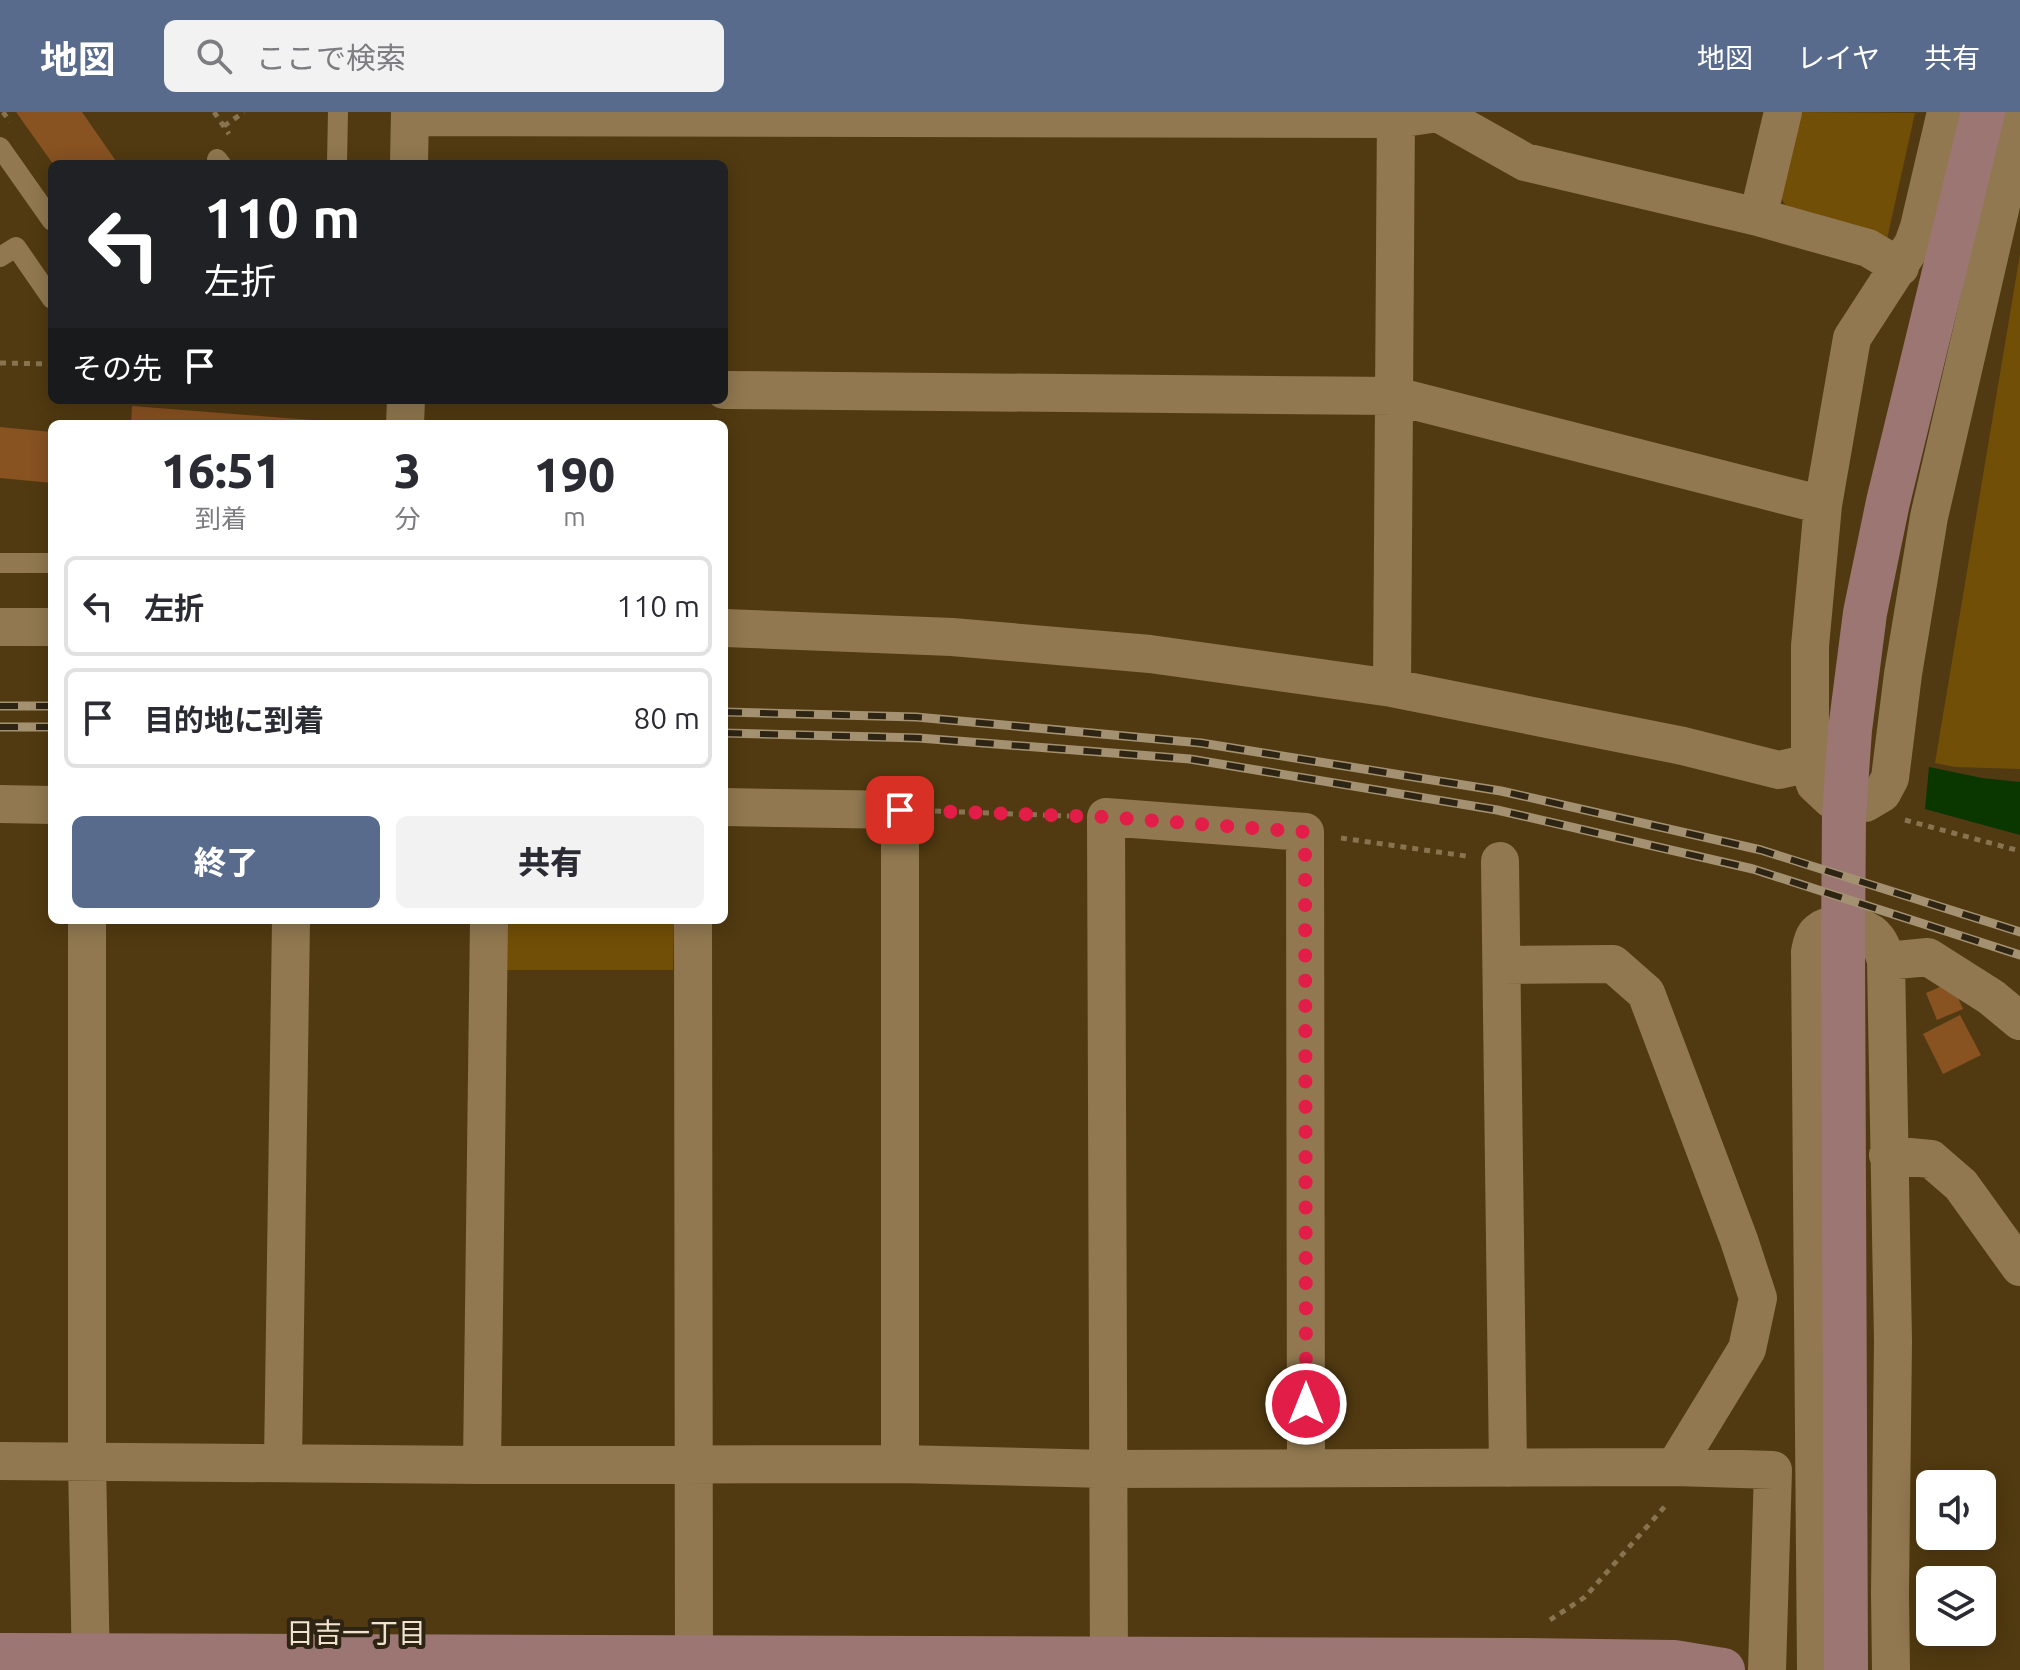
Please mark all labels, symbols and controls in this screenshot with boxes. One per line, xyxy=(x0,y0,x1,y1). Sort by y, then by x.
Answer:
search box xyxy=(164,20,724,92)
icon: search xyxy=(192,34,236,78)
text: 地図 xyxy=(40,38,116,80)
text: ここで検索 xyxy=(256,41,406,75)
text: 地図 xyxy=(1697,42,1753,73)
text: レイヤ xyxy=(1797,42,1880,73)
text: 共有 xyxy=(1924,42,1980,73)
text: 110 m xyxy=(204,186,360,249)
icon: left xyxy=(72,192,176,296)
text: 左折 xyxy=(204,260,276,301)
icon: arrive xyxy=(178,344,222,388)
text: その先 xyxy=(72,351,162,385)
text: 16:51 xyxy=(161,443,281,497)
text: 3 xyxy=(394,443,421,497)
text: 190 xyxy=(534,447,615,501)
text: m xyxy=(563,502,586,531)
text: 到着 xyxy=(195,504,247,533)
text: 分 xyxy=(394,504,420,533)
icon: left xyxy=(76,584,120,628)
text: 110 m xyxy=(616,589,700,623)
text: 左折 xyxy=(144,591,204,625)
icon: arrive xyxy=(76,696,120,740)
text: 80 m xyxy=(633,701,700,735)
text: 目的地に到着 xyxy=(144,703,324,737)
pin xyxy=(866,776,934,844)
icon: arrive xyxy=(878,788,922,832)
button: 終了 xyxy=(72,816,380,908)
button: 共有 xyxy=(396,816,704,908)
position arrow xyxy=(1264,1362,1348,1446)
map controls xyxy=(1916,1470,1996,1646)
button: sound xyxy=(1916,1470,1996,1550)
button: layers xyxy=(1916,1566,1996,1646)
district label: 日吉一丁目 xyxy=(286,1617,426,1648)

